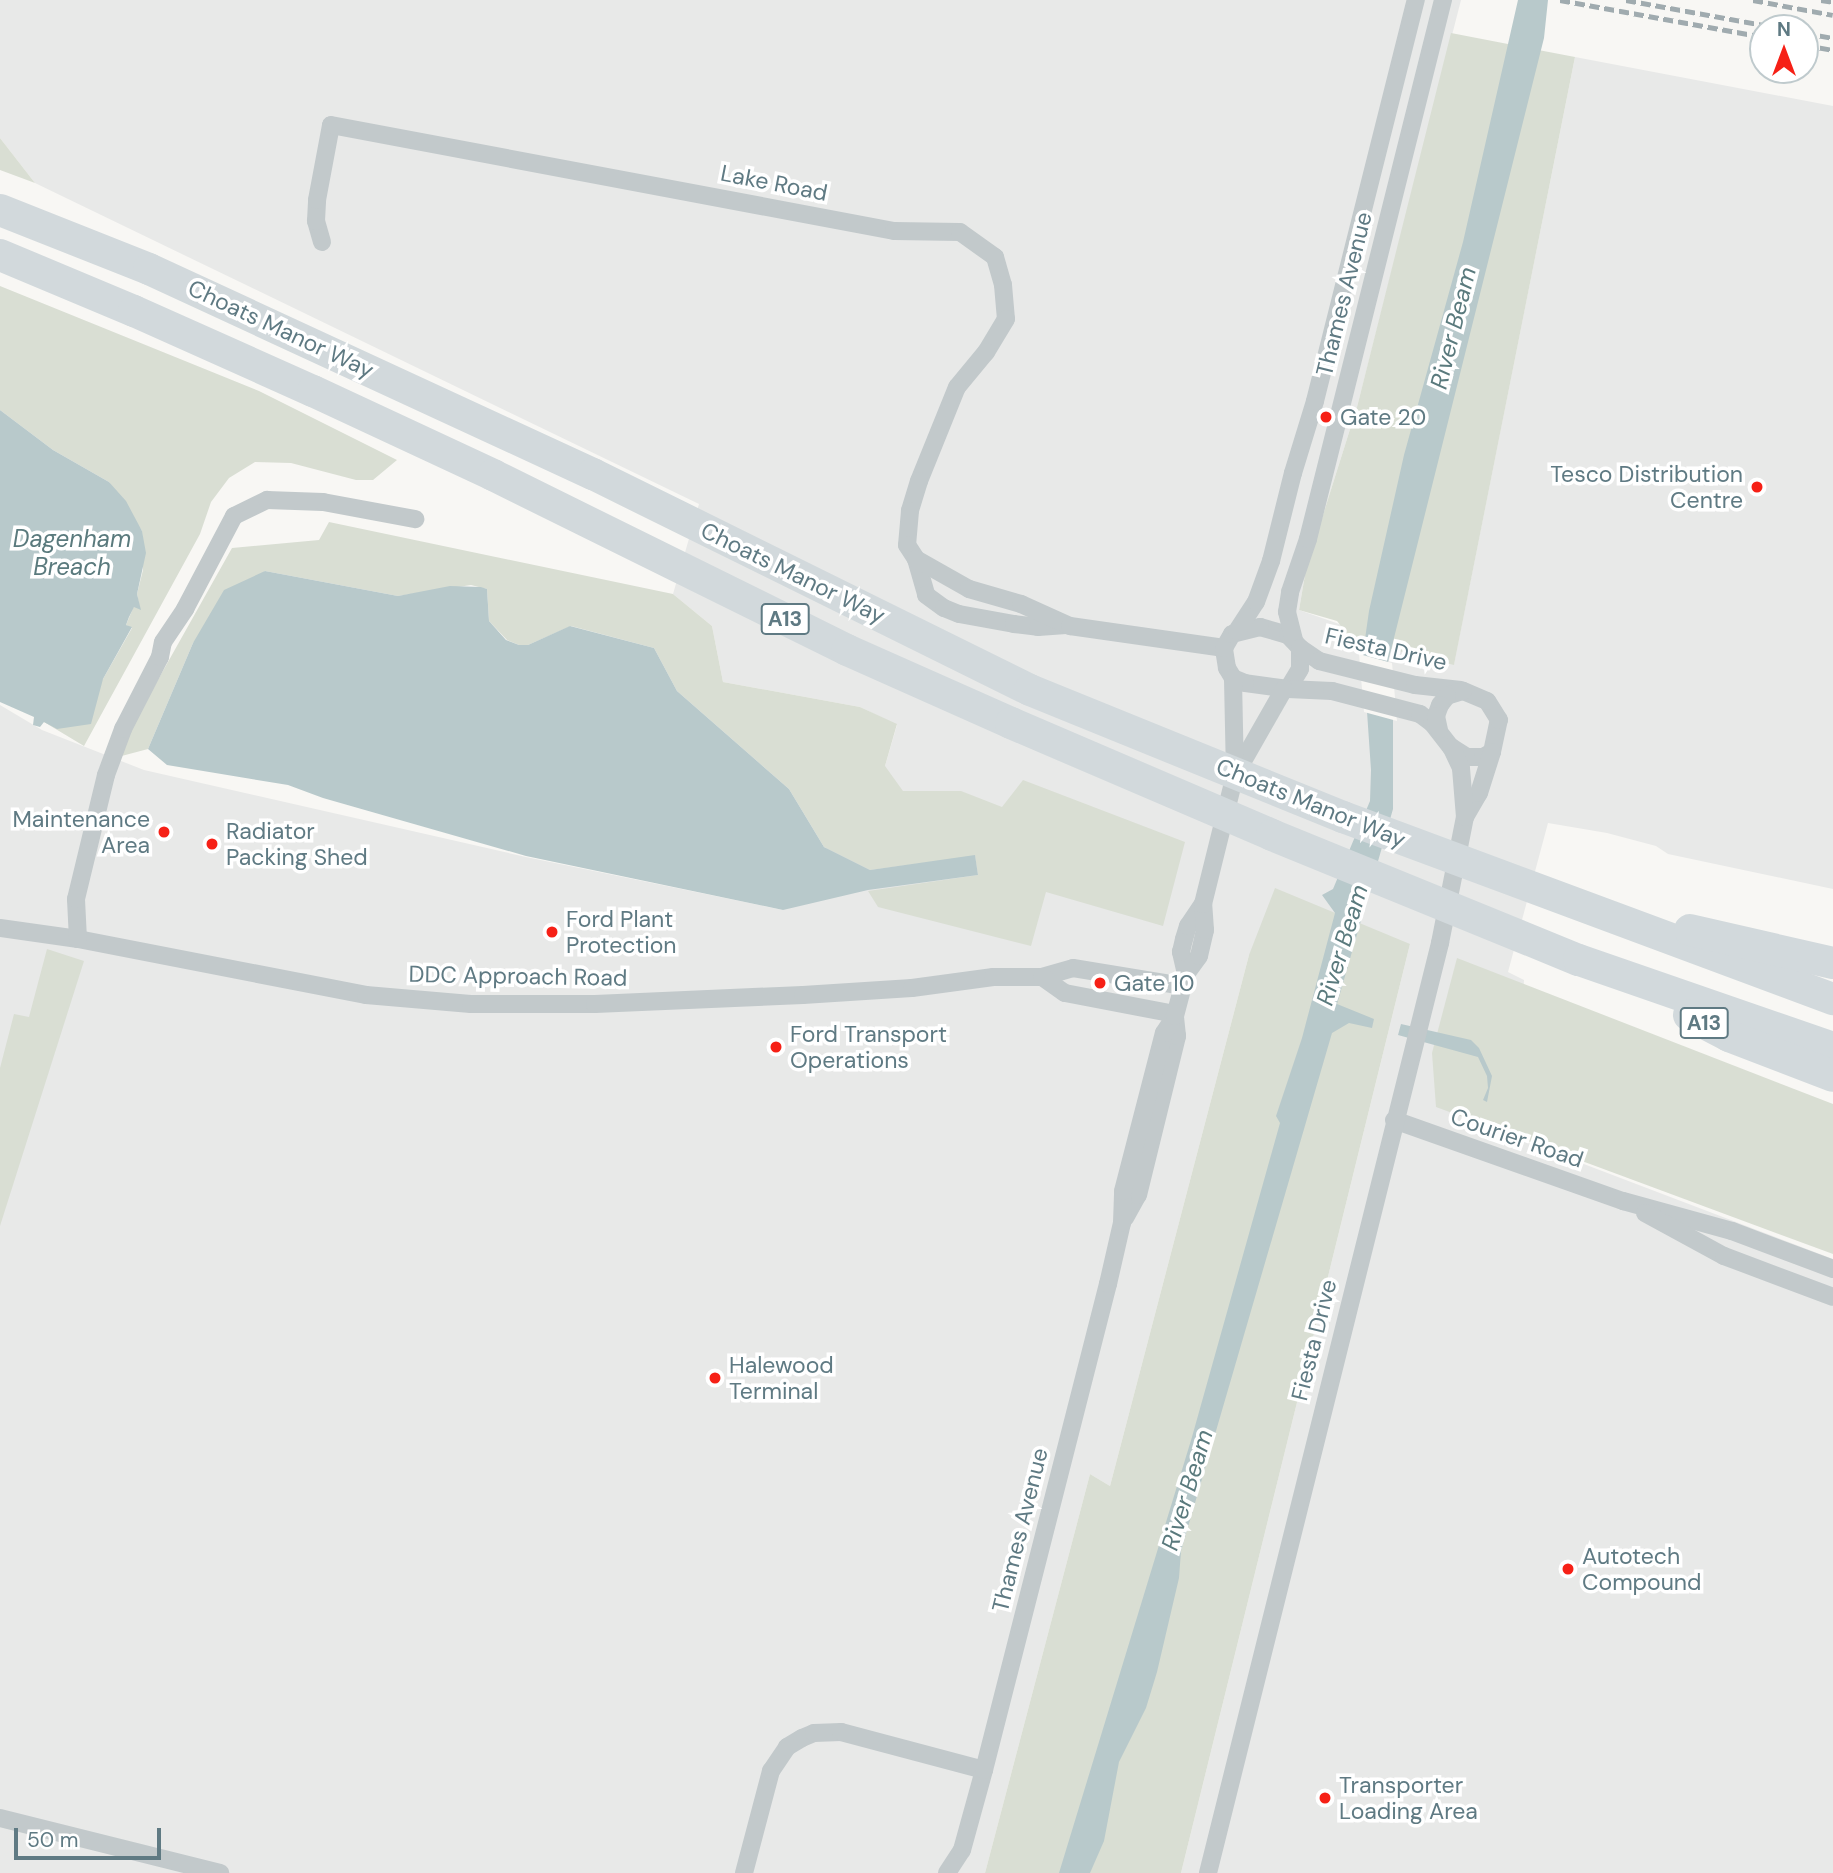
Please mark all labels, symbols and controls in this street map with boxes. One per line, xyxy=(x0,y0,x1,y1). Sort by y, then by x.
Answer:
north arrow xyxy=(1749,14,1819,84)
text: N xyxy=(1777,17,1791,42)
street label: Lake Road xyxy=(718,159,830,207)
street label: Thames Avenue xyxy=(1310,209,1378,379)
water label: River Beam xyxy=(1424,264,1482,392)
street label: Choats Manor Way xyxy=(184,274,378,384)
place label: Gate 20 xyxy=(1340,403,1426,431)
marker: Gate 20 xyxy=(1318,409,1334,425)
place label: Tesco Distribution Centre xyxy=(1550,460,1743,514)
marker: Tesco Distribution Centre xyxy=(1749,479,1765,495)
street label: Choats Manor Way xyxy=(696,516,890,630)
water label: Dagenham Breach xyxy=(13,525,131,581)
road number: A13 xyxy=(760,602,810,636)
street label: Fiesta Drive xyxy=(1322,622,1450,676)
street label: Choats Manor Way xyxy=(1212,752,1410,854)
place label: Maintenance Area xyxy=(13,805,150,859)
place label: Radiator Packing Shed xyxy=(226,817,368,871)
marker: Maintenance Area xyxy=(156,824,172,840)
marker: Radiator Packing Shed xyxy=(204,836,220,852)
water label: River Beam xyxy=(1310,881,1374,1009)
place label: Ford Plant Protection xyxy=(566,905,677,959)
marker: Ford Plant Protection xyxy=(544,924,560,940)
street label: DDC Approach Road xyxy=(408,960,628,992)
place label: Gate 10 xyxy=(1114,969,1194,997)
marker: Gate 10 xyxy=(1092,975,1108,991)
road number: A13 xyxy=(1680,1006,1728,1040)
place label: Ford Transport Operations xyxy=(790,1020,947,1074)
marker: Ford Transport Operations xyxy=(768,1039,784,1055)
street label: Courier Road xyxy=(1447,1102,1587,1174)
street label: Fiesta Drive xyxy=(1286,1276,1342,1404)
place label: Halewood Terminal xyxy=(729,1351,834,1405)
marker: Halewood Terminal xyxy=(707,1370,723,1386)
water label: River Beam xyxy=(1155,1426,1219,1554)
street label: Thames Avenue xyxy=(986,1445,1054,1615)
place label: Autotech Compound xyxy=(1582,1542,1701,1596)
marker: Autotech Compound xyxy=(1560,1561,1576,1577)
place label: Transporter Loading Area xyxy=(1339,1771,1478,1825)
marker: Transporter Loading Area xyxy=(1317,1790,1333,1806)
scale bar xyxy=(18,1814,164,1858)
text: 50 m xyxy=(27,1826,78,1854)

